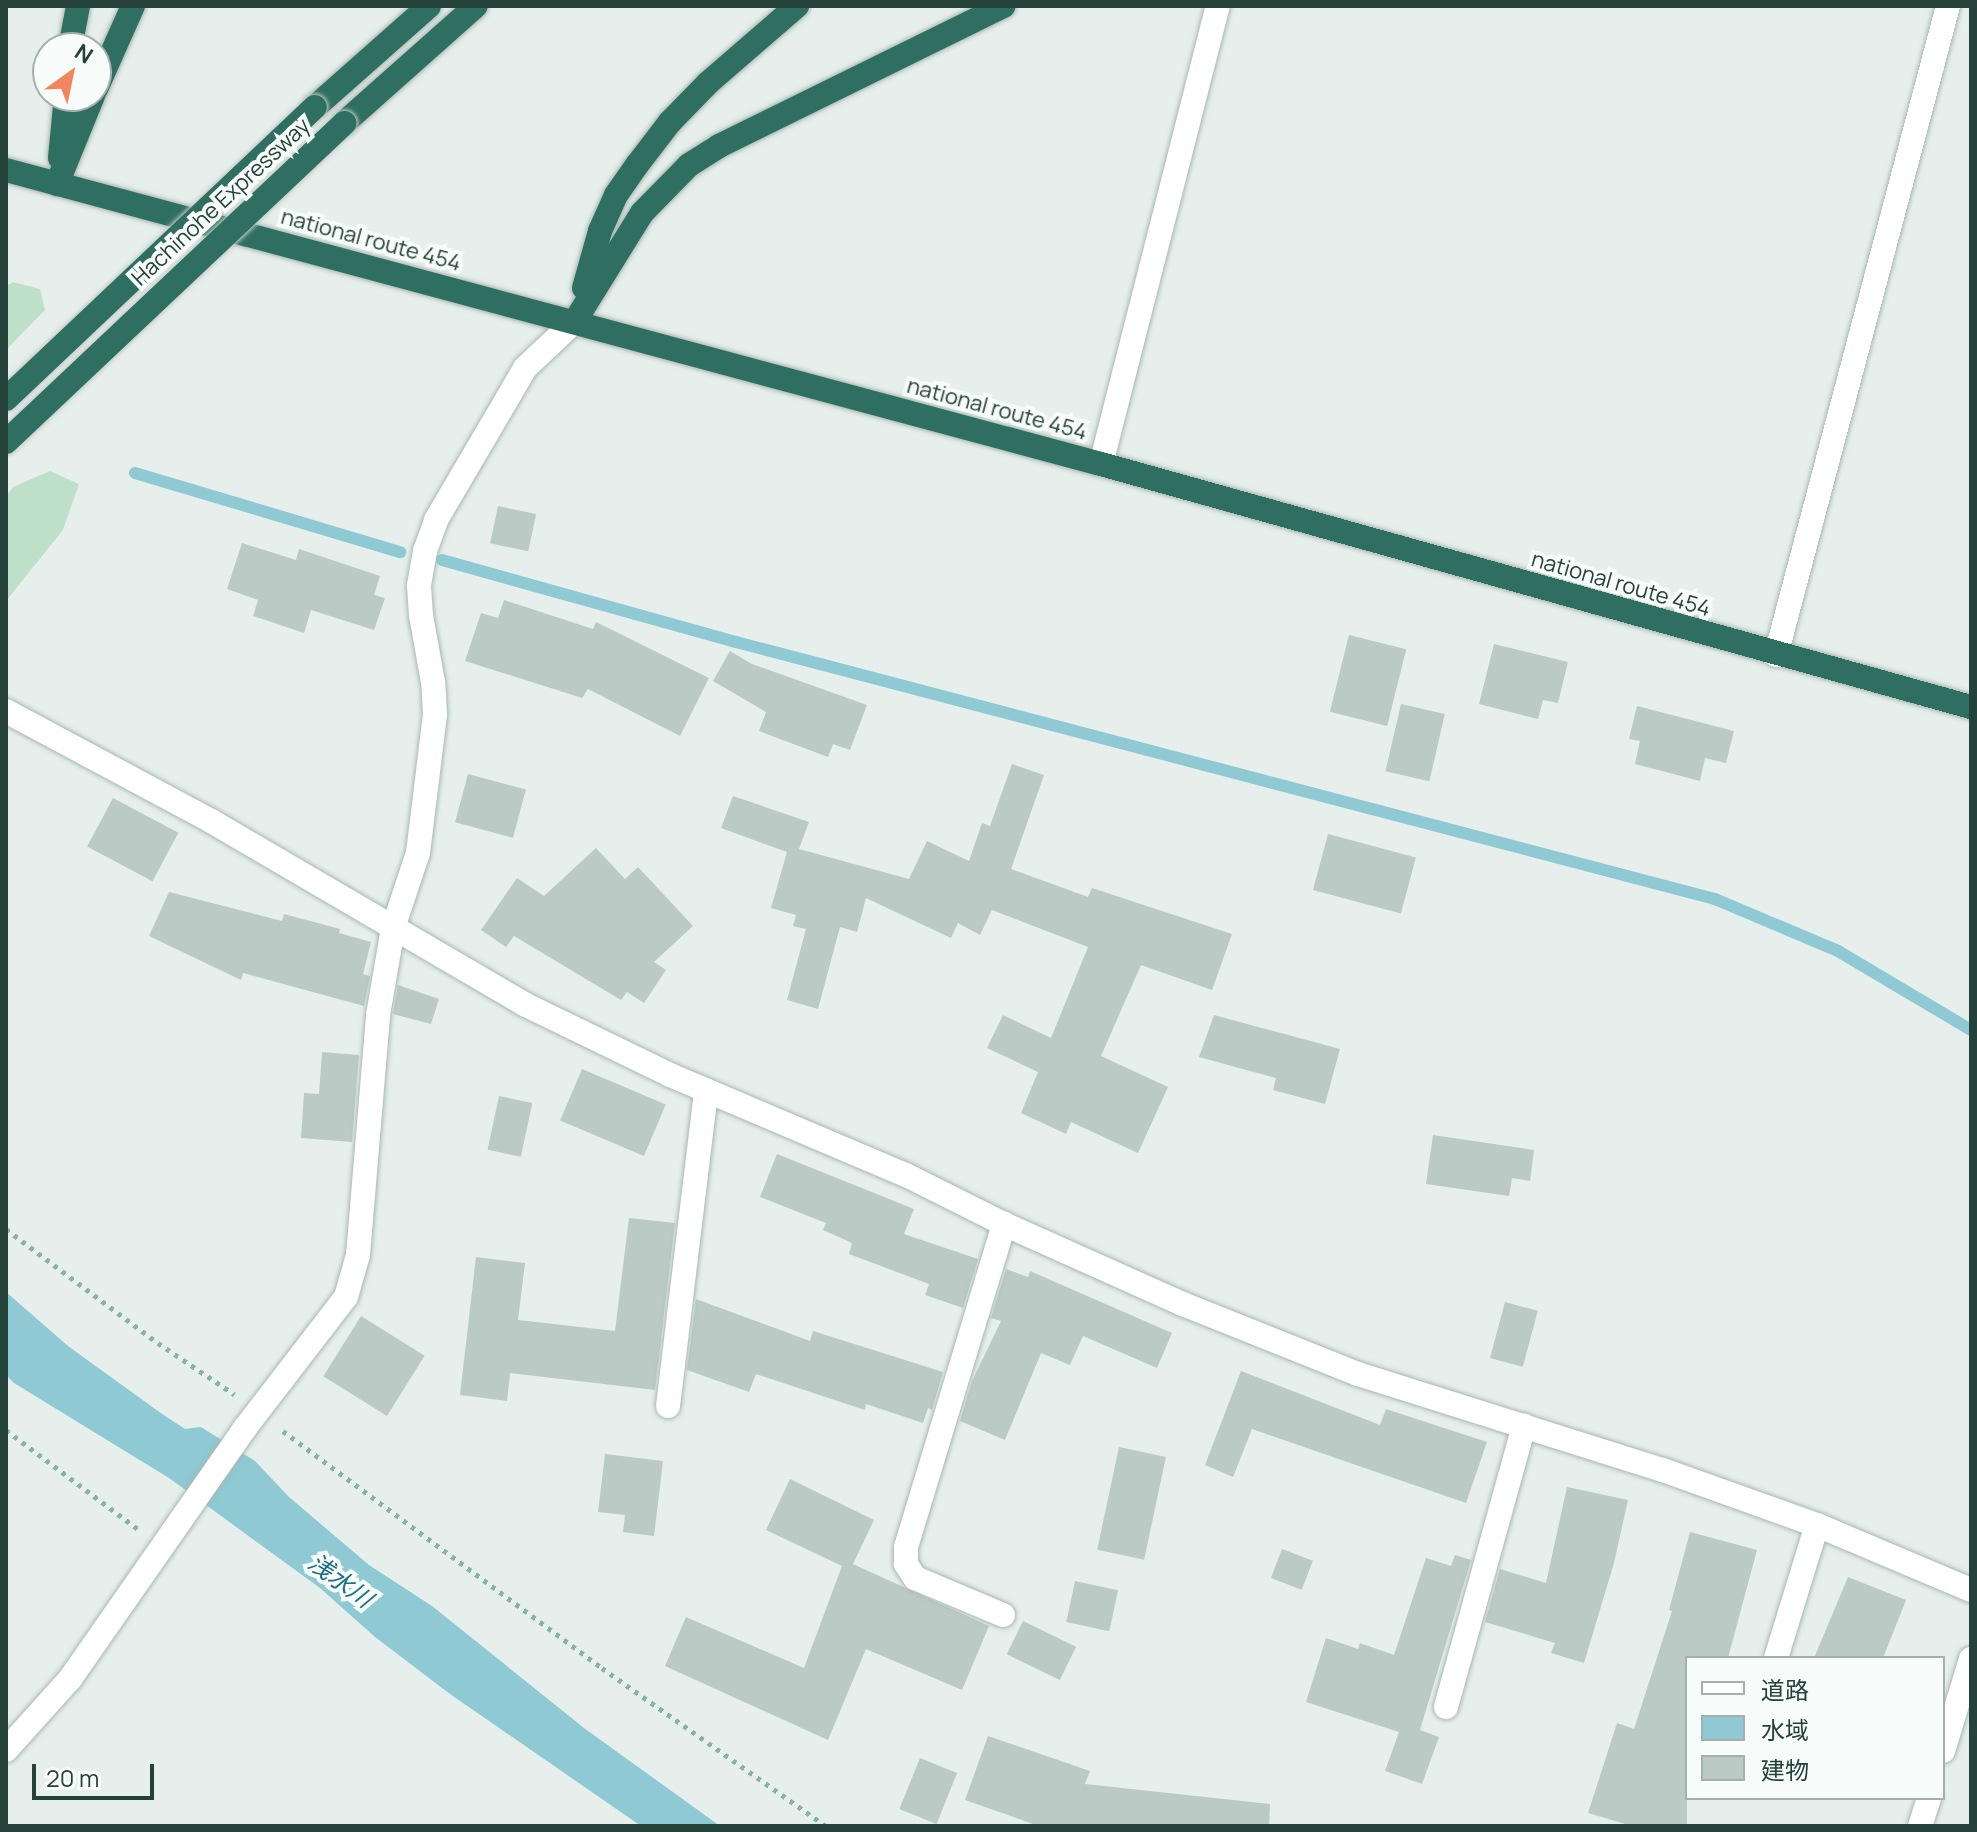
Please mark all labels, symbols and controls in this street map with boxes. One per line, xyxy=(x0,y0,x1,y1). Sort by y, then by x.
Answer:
north arrow xyxy=(32,32,112,112)
text: N xyxy=(69,37,99,70)
street label: Hachinohe Expressway xyxy=(127,113,315,291)
street label: national route 454 xyxy=(278,203,464,277)
street label: national route 454 xyxy=(904,372,1090,446)
street label: national route 454 xyxy=(1528,546,1714,622)
water label: 浅水川 xyxy=(303,1547,379,1613)
legend xyxy=(1685,1656,1945,1800)
text: 道路 xyxy=(1761,1673,1809,1706)
text: 水域 xyxy=(1761,1713,1809,1746)
scale bar xyxy=(36,1748,158,1798)
text: 建物 xyxy=(1761,1753,1809,1786)
text: 20 m xyxy=(46,1761,99,1794)

